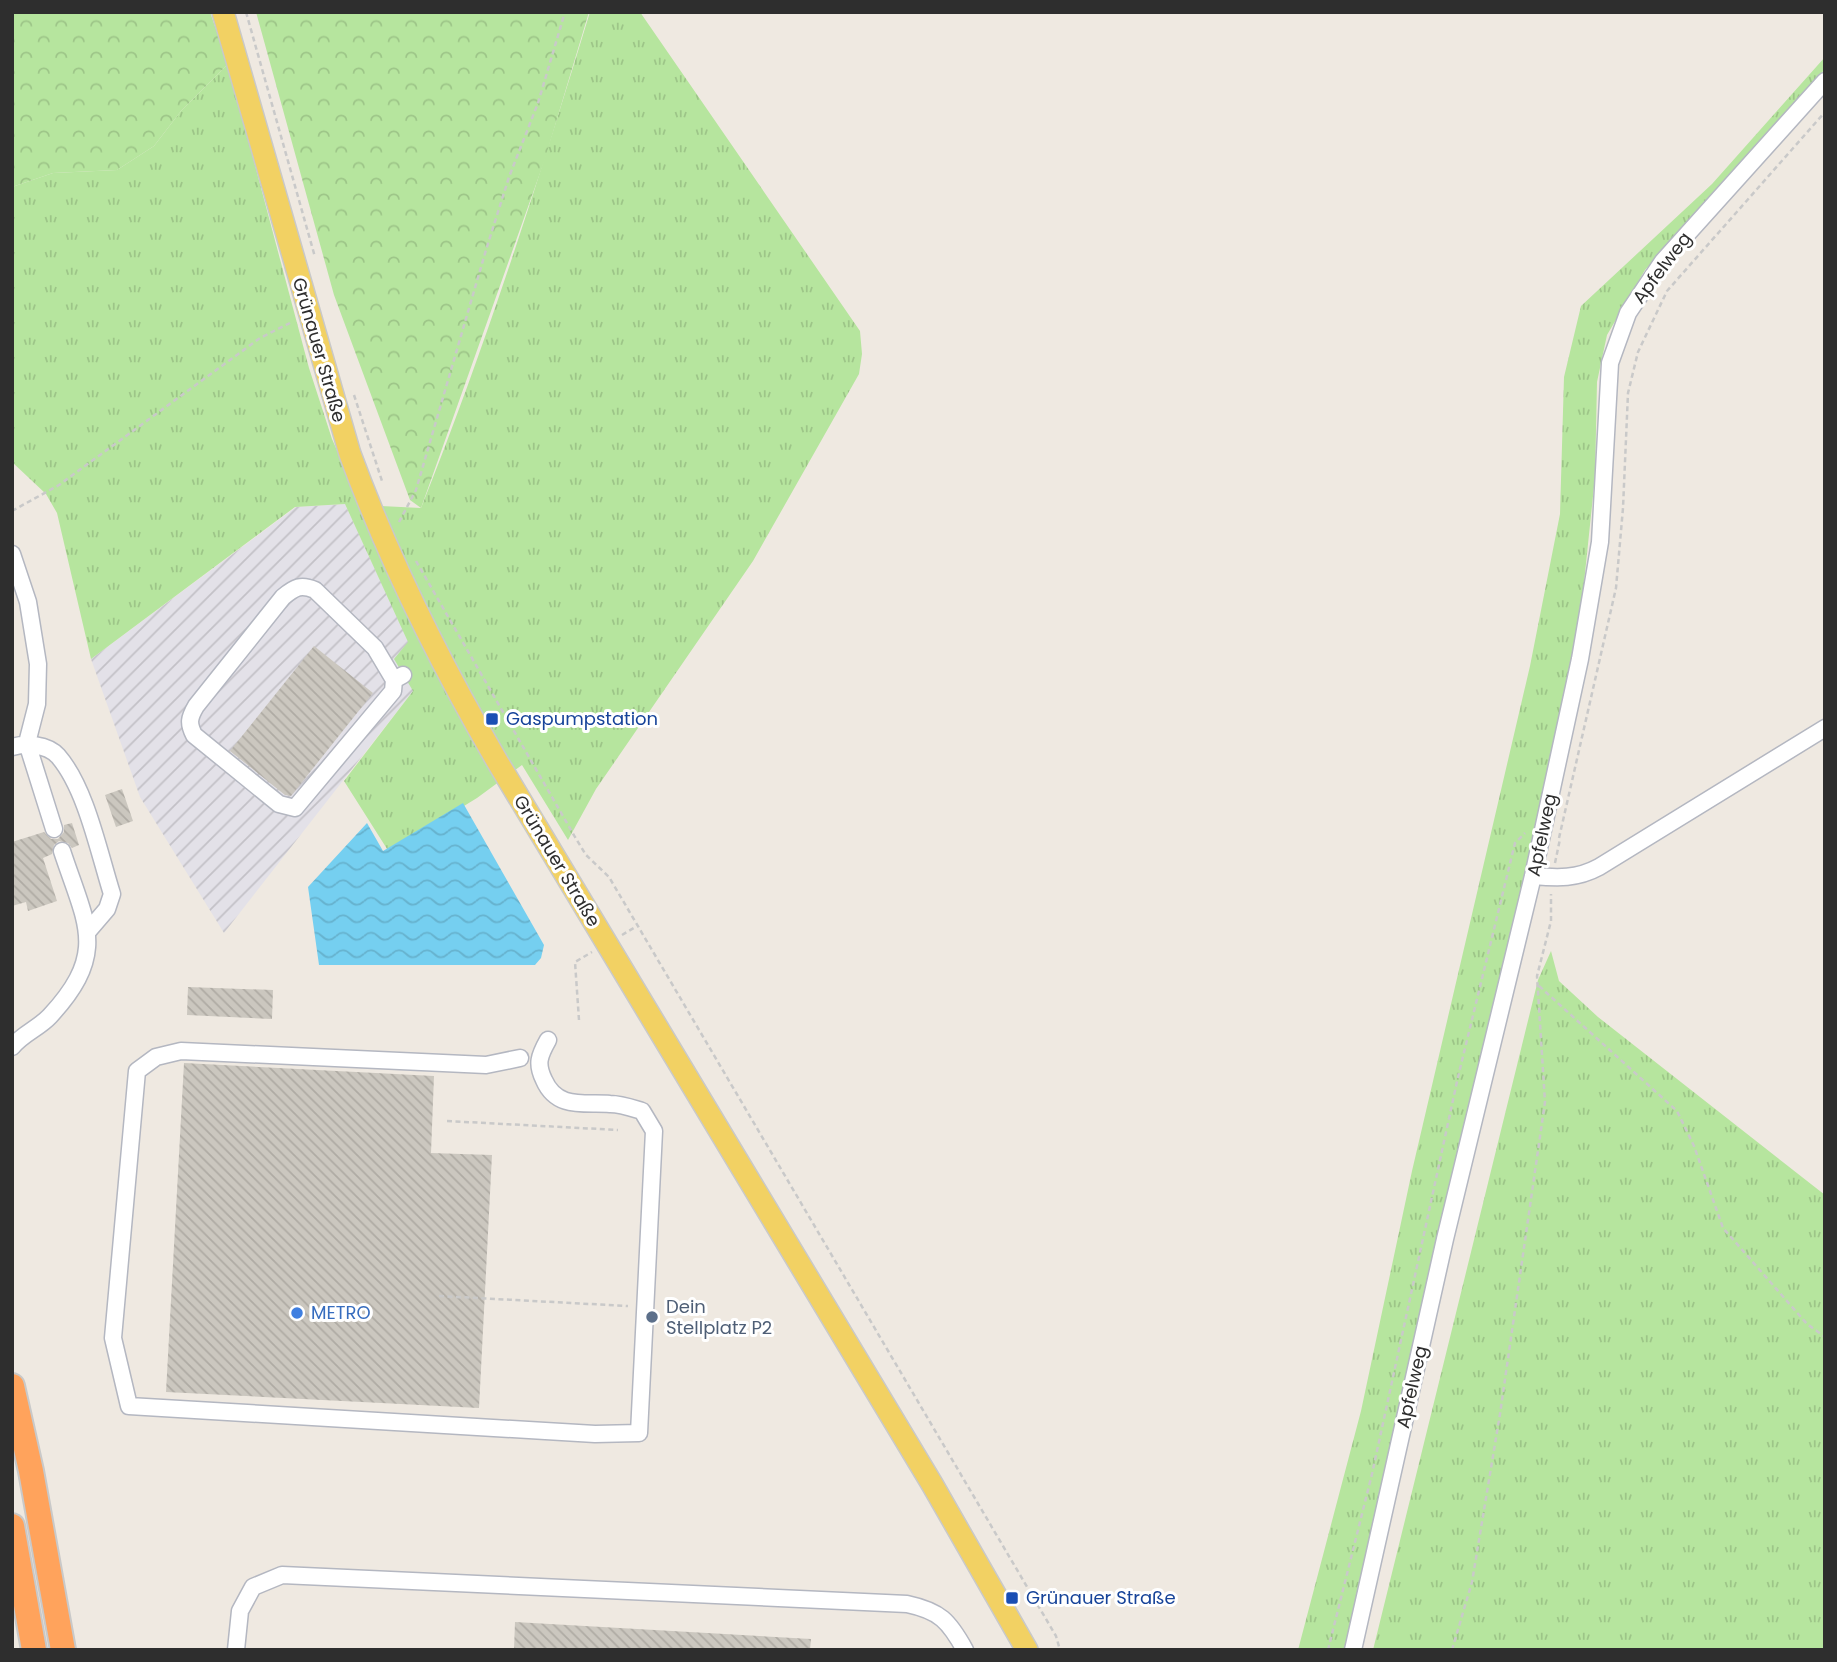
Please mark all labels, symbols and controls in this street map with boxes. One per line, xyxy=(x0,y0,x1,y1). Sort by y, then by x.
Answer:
street label: Apfelweg xyxy=(1626,227,1697,309)
street label: Grünauer Straße xyxy=(287,275,352,425)
place label: Gaspumpstation xyxy=(506,706,658,731)
marker: Gaspumpstation xyxy=(484,711,500,727)
street label: Grünauer Straße xyxy=(508,790,607,931)
street label: Apfelweg xyxy=(1521,791,1562,879)
place label: Dein Stellplatz P2 xyxy=(666,1294,772,1340)
place label: METRO xyxy=(311,1300,371,1325)
marker: METRO xyxy=(289,1305,305,1321)
marker: Dein Stellplatz P2 xyxy=(644,1309,660,1325)
street label: Apfelweg xyxy=(1390,1343,1433,1431)
place label: Grünauer Straße xyxy=(1026,1585,1176,1610)
marker: Grünauer Straße xyxy=(1004,1590,1020,1606)

